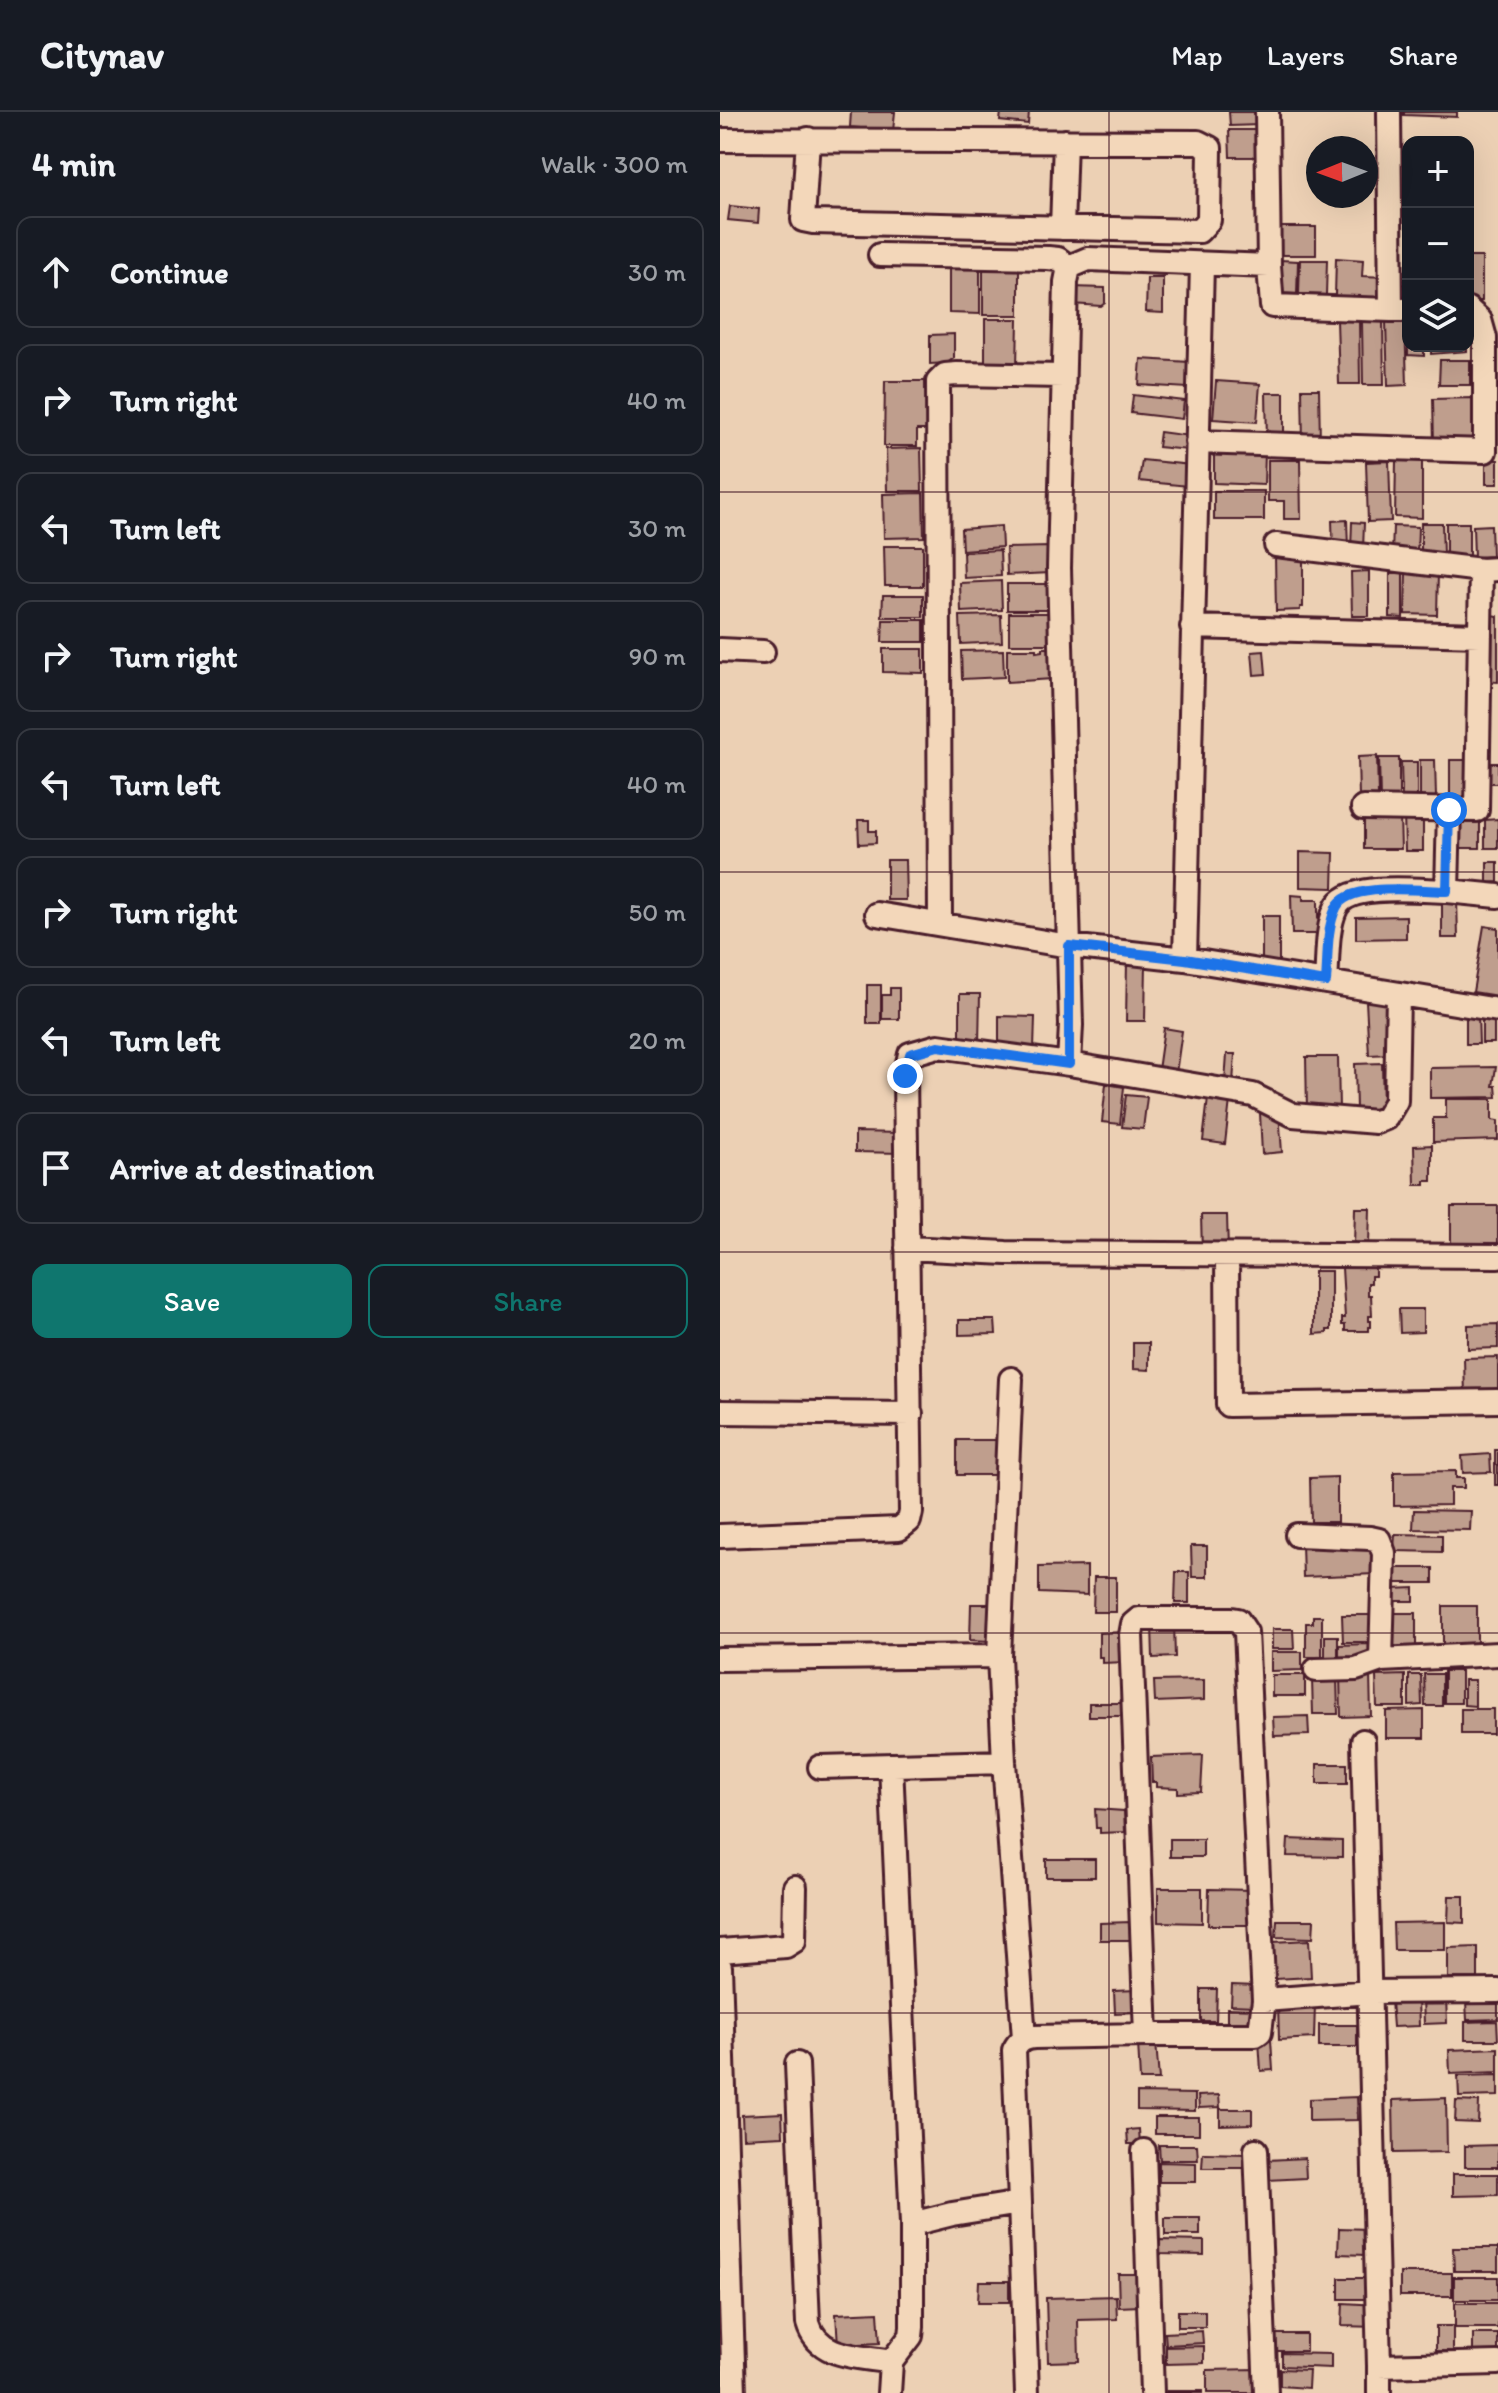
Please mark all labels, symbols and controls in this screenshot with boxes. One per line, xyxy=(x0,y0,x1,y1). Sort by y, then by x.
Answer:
text: Citynav xyxy=(40,32,164,78)
text: Map xyxy=(1171,38,1223,72)
text: Layers xyxy=(1267,38,1345,72)
text: Share xyxy=(1389,38,1458,72)
north arrow xyxy=(1306,136,1378,208)
map controls xyxy=(1402,136,1474,352)
button: + xyxy=(1402,136,1474,208)
text: 4 min xyxy=(32,144,116,185)
text: Walk · 300 m xyxy=(541,148,688,180)
button: − xyxy=(1402,208,1474,280)
icon: ahead xyxy=(34,250,78,294)
text: Continue xyxy=(110,254,229,291)
text: 30 m xyxy=(628,256,686,288)
button: layers xyxy=(1402,280,1474,352)
icon: right xyxy=(34,378,78,422)
text: Turn right xyxy=(110,382,238,419)
text: 40 m xyxy=(627,384,686,416)
icon: left xyxy=(34,506,78,550)
text: Turn left xyxy=(110,510,221,547)
text: 30 m xyxy=(628,512,686,544)
icon: right xyxy=(34,634,78,678)
text: Turn right xyxy=(110,638,238,675)
text: 90 m xyxy=(629,640,686,672)
icon: left xyxy=(34,762,78,806)
text: Turn left xyxy=(110,766,221,803)
text: 40 m xyxy=(627,768,686,800)
route start xyxy=(1431,792,1467,828)
icon: right xyxy=(34,890,78,934)
text: Turn right xyxy=(110,894,238,931)
text: 50 m xyxy=(629,896,686,928)
icon: left xyxy=(34,1018,78,1062)
text: Turn left xyxy=(110,1022,221,1059)
text: 20 m xyxy=(629,1024,686,1056)
route end xyxy=(887,1058,923,1094)
icon: arrive xyxy=(34,1146,78,1190)
text: Arrive at destination xyxy=(110,1150,374,1187)
button: Save xyxy=(32,1264,352,1338)
button: Share xyxy=(368,1264,688,1338)

